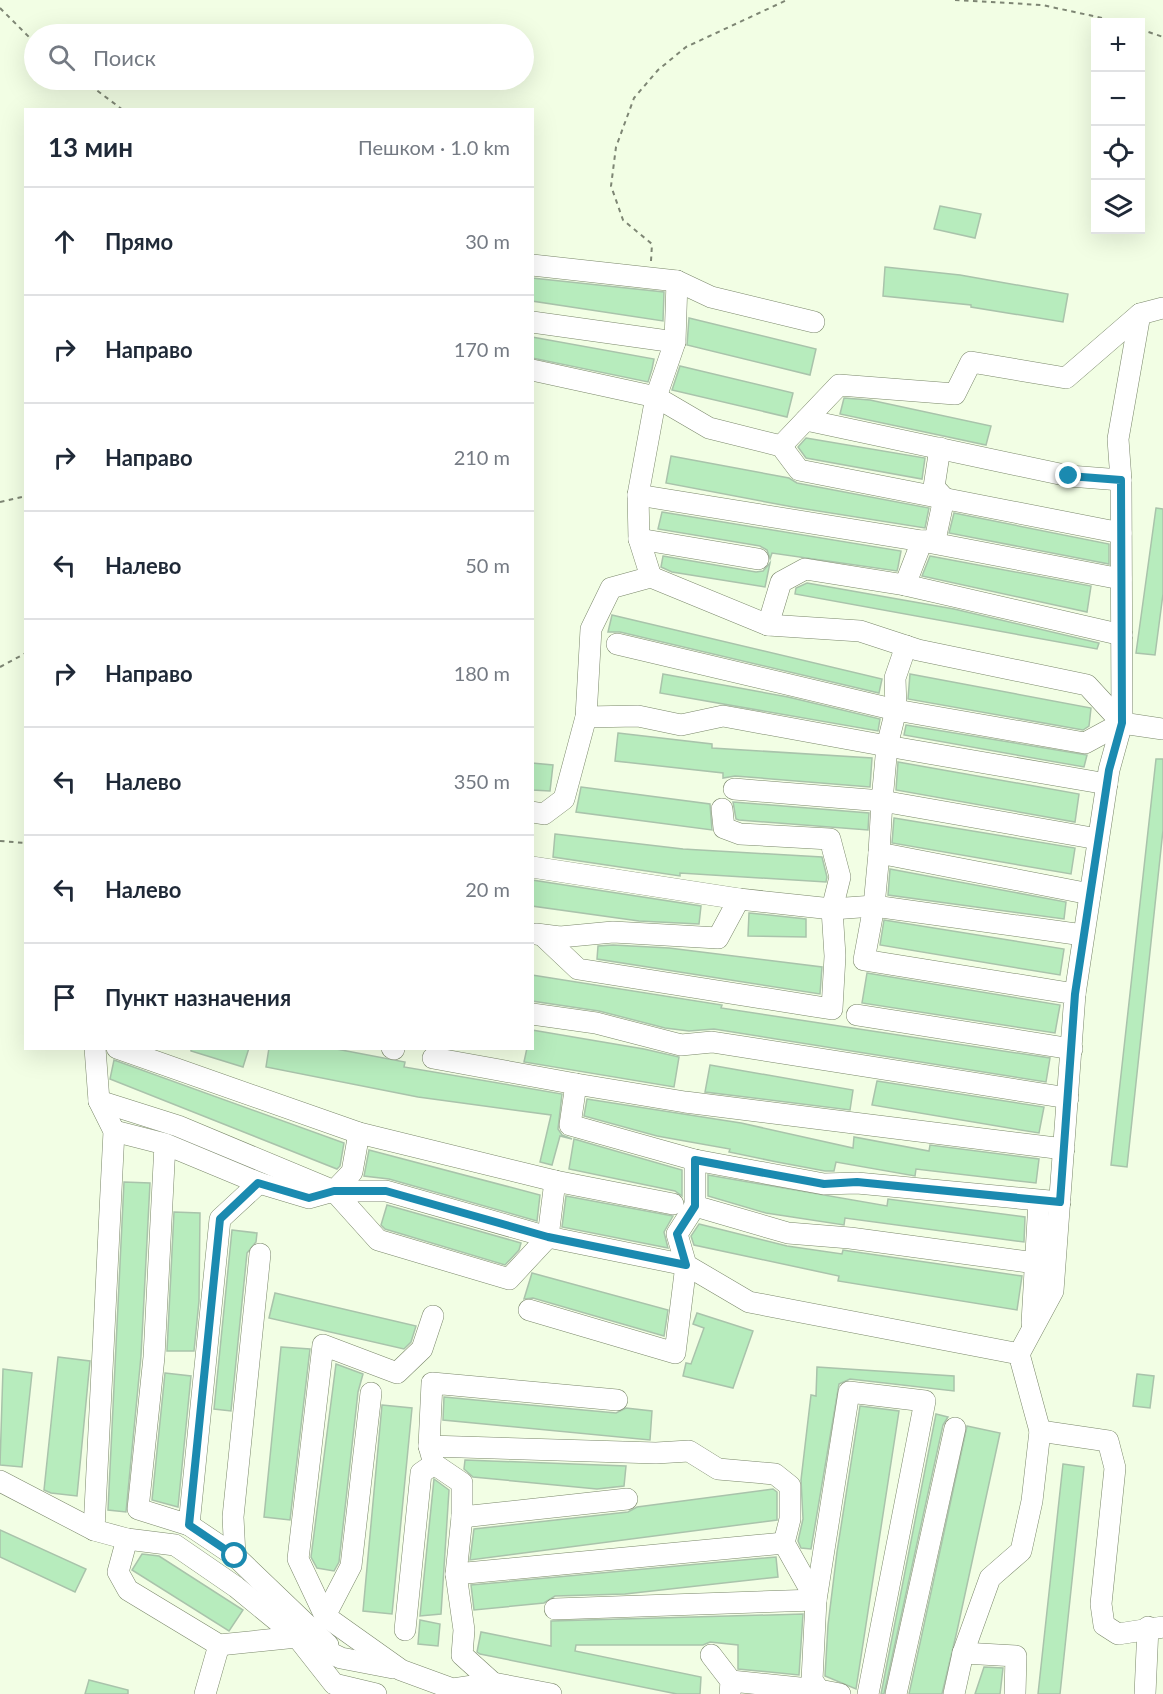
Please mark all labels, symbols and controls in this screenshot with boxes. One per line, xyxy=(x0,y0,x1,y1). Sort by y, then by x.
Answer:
map controls xyxy=(1091,18,1145,234)
button: + xyxy=(1091,18,1145,72)
search box xyxy=(24,24,534,90)
icon: search xyxy=(45,41,78,74)
text: Поиск xyxy=(93,44,156,71)
button: − xyxy=(1091,72,1145,126)
button: locate xyxy=(1091,126,1145,180)
text: 13 мин xyxy=(48,131,133,163)
text: Пешком · 1.0 km xyxy=(358,135,510,159)
button: layers xyxy=(1091,180,1145,234)
icon: ahead xyxy=(48,225,81,258)
text: Прямо xyxy=(105,228,173,255)
text: 30 m xyxy=(465,229,510,253)
icon: right xyxy=(48,333,81,366)
text: Направо xyxy=(105,336,193,363)
text: 170 m xyxy=(454,337,510,361)
icon: right xyxy=(48,441,81,474)
text: Направо xyxy=(105,444,193,471)
text: 210 m xyxy=(454,445,510,469)
route end xyxy=(1055,462,1081,488)
icon: left xyxy=(48,549,81,582)
text: Налево xyxy=(105,552,181,579)
text: 50 m xyxy=(465,553,510,577)
icon: right xyxy=(48,657,81,690)
text: Направо xyxy=(105,660,193,687)
text: 180 m xyxy=(454,661,510,685)
icon: left xyxy=(48,765,81,798)
text: Налево xyxy=(105,768,181,795)
text: 350 m xyxy=(454,769,510,793)
icon: left xyxy=(48,873,81,906)
text: Налево xyxy=(105,876,181,903)
text: 20 m xyxy=(465,877,510,901)
icon: arrive xyxy=(48,981,81,1014)
text: Пункт назначения xyxy=(105,984,291,1011)
route start xyxy=(221,1542,247,1568)

